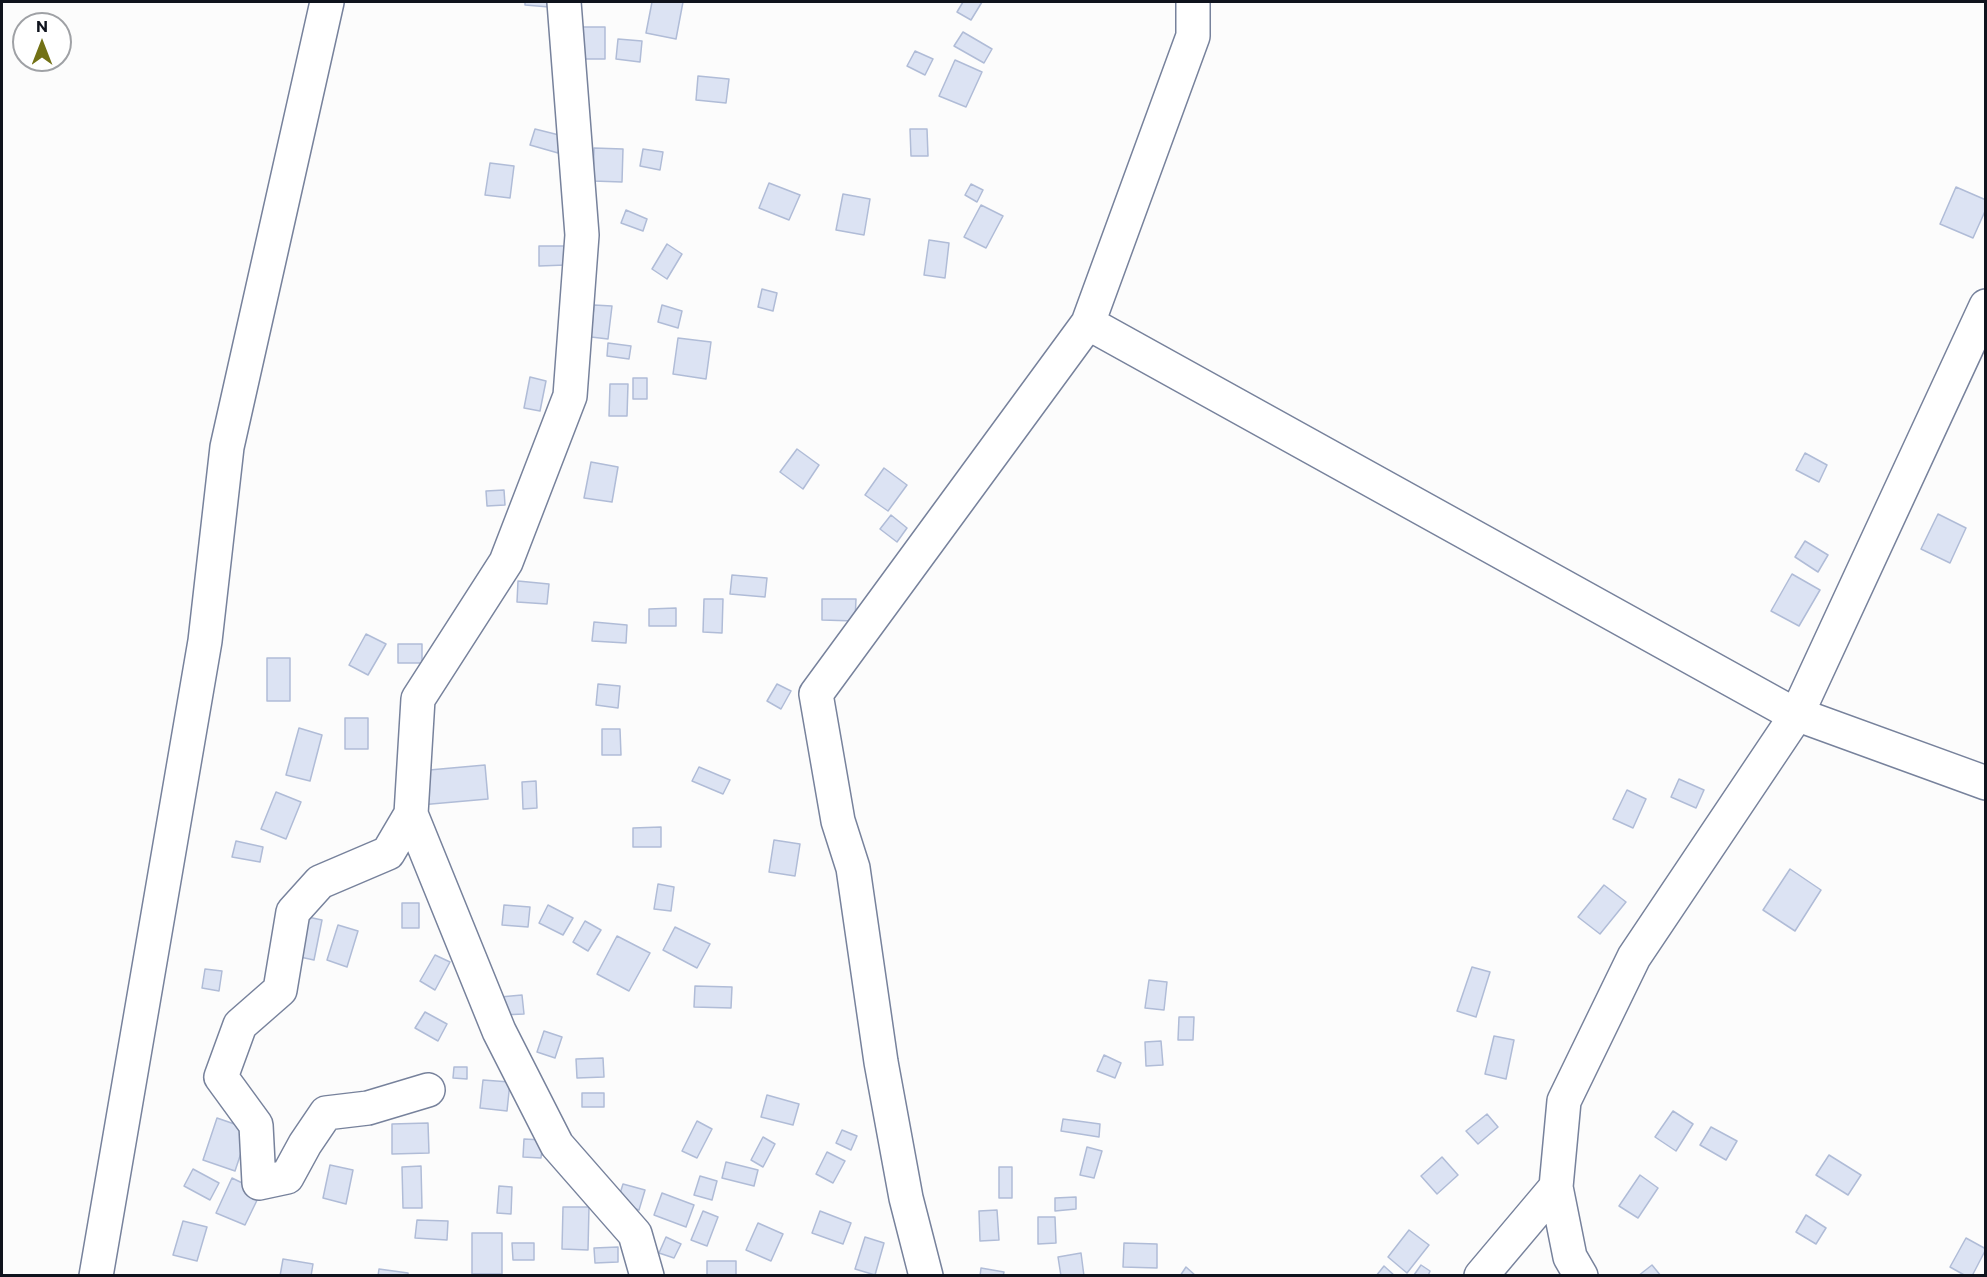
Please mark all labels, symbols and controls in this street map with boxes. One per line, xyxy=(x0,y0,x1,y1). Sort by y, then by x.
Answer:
north arrow xyxy=(12,12,72,72)
text: N xyxy=(36,16,48,35)

